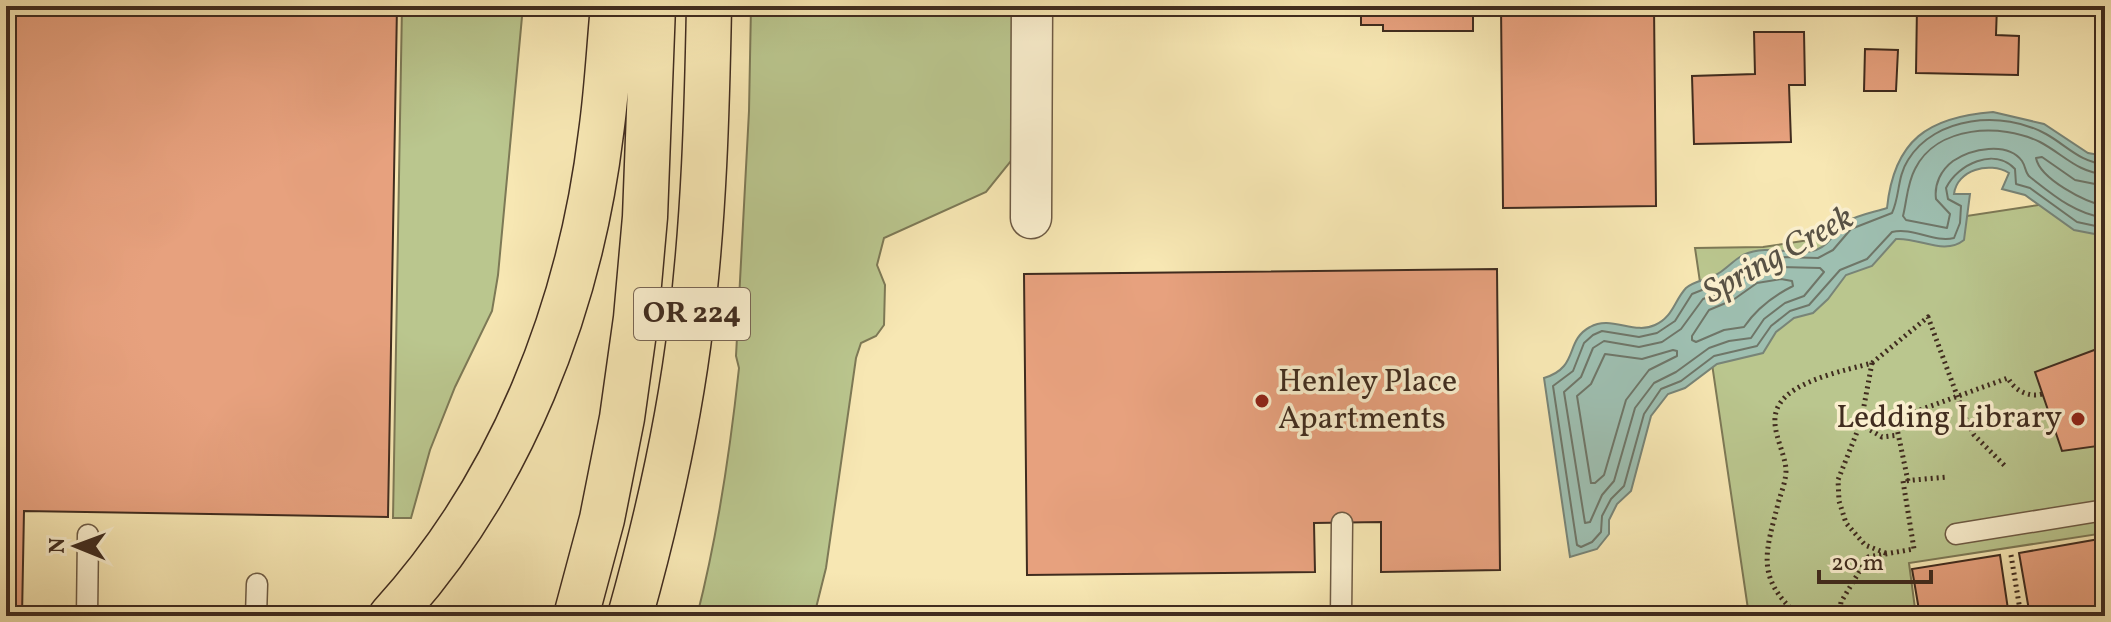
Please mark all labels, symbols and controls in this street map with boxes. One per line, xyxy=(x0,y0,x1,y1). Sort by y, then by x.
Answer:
water label: Spring Creek xyxy=(1695,195,1863,317)
road number: OR 224 xyxy=(634,288,750,340)
place label: Henley Place Apartments xyxy=(1278,361,1457,442)
marker: Henley Place Apartments xyxy=(1253,392,1271,410)
place label: Ledding Library xyxy=(1836,397,2062,441)
marker: Ledding Library xyxy=(2069,410,2087,428)
north arrow xyxy=(36,506,116,586)
scale bar xyxy=(1819,534,1931,584)
text: N xyxy=(43,537,74,554)
text: 20 m xyxy=(1831,547,1884,581)

